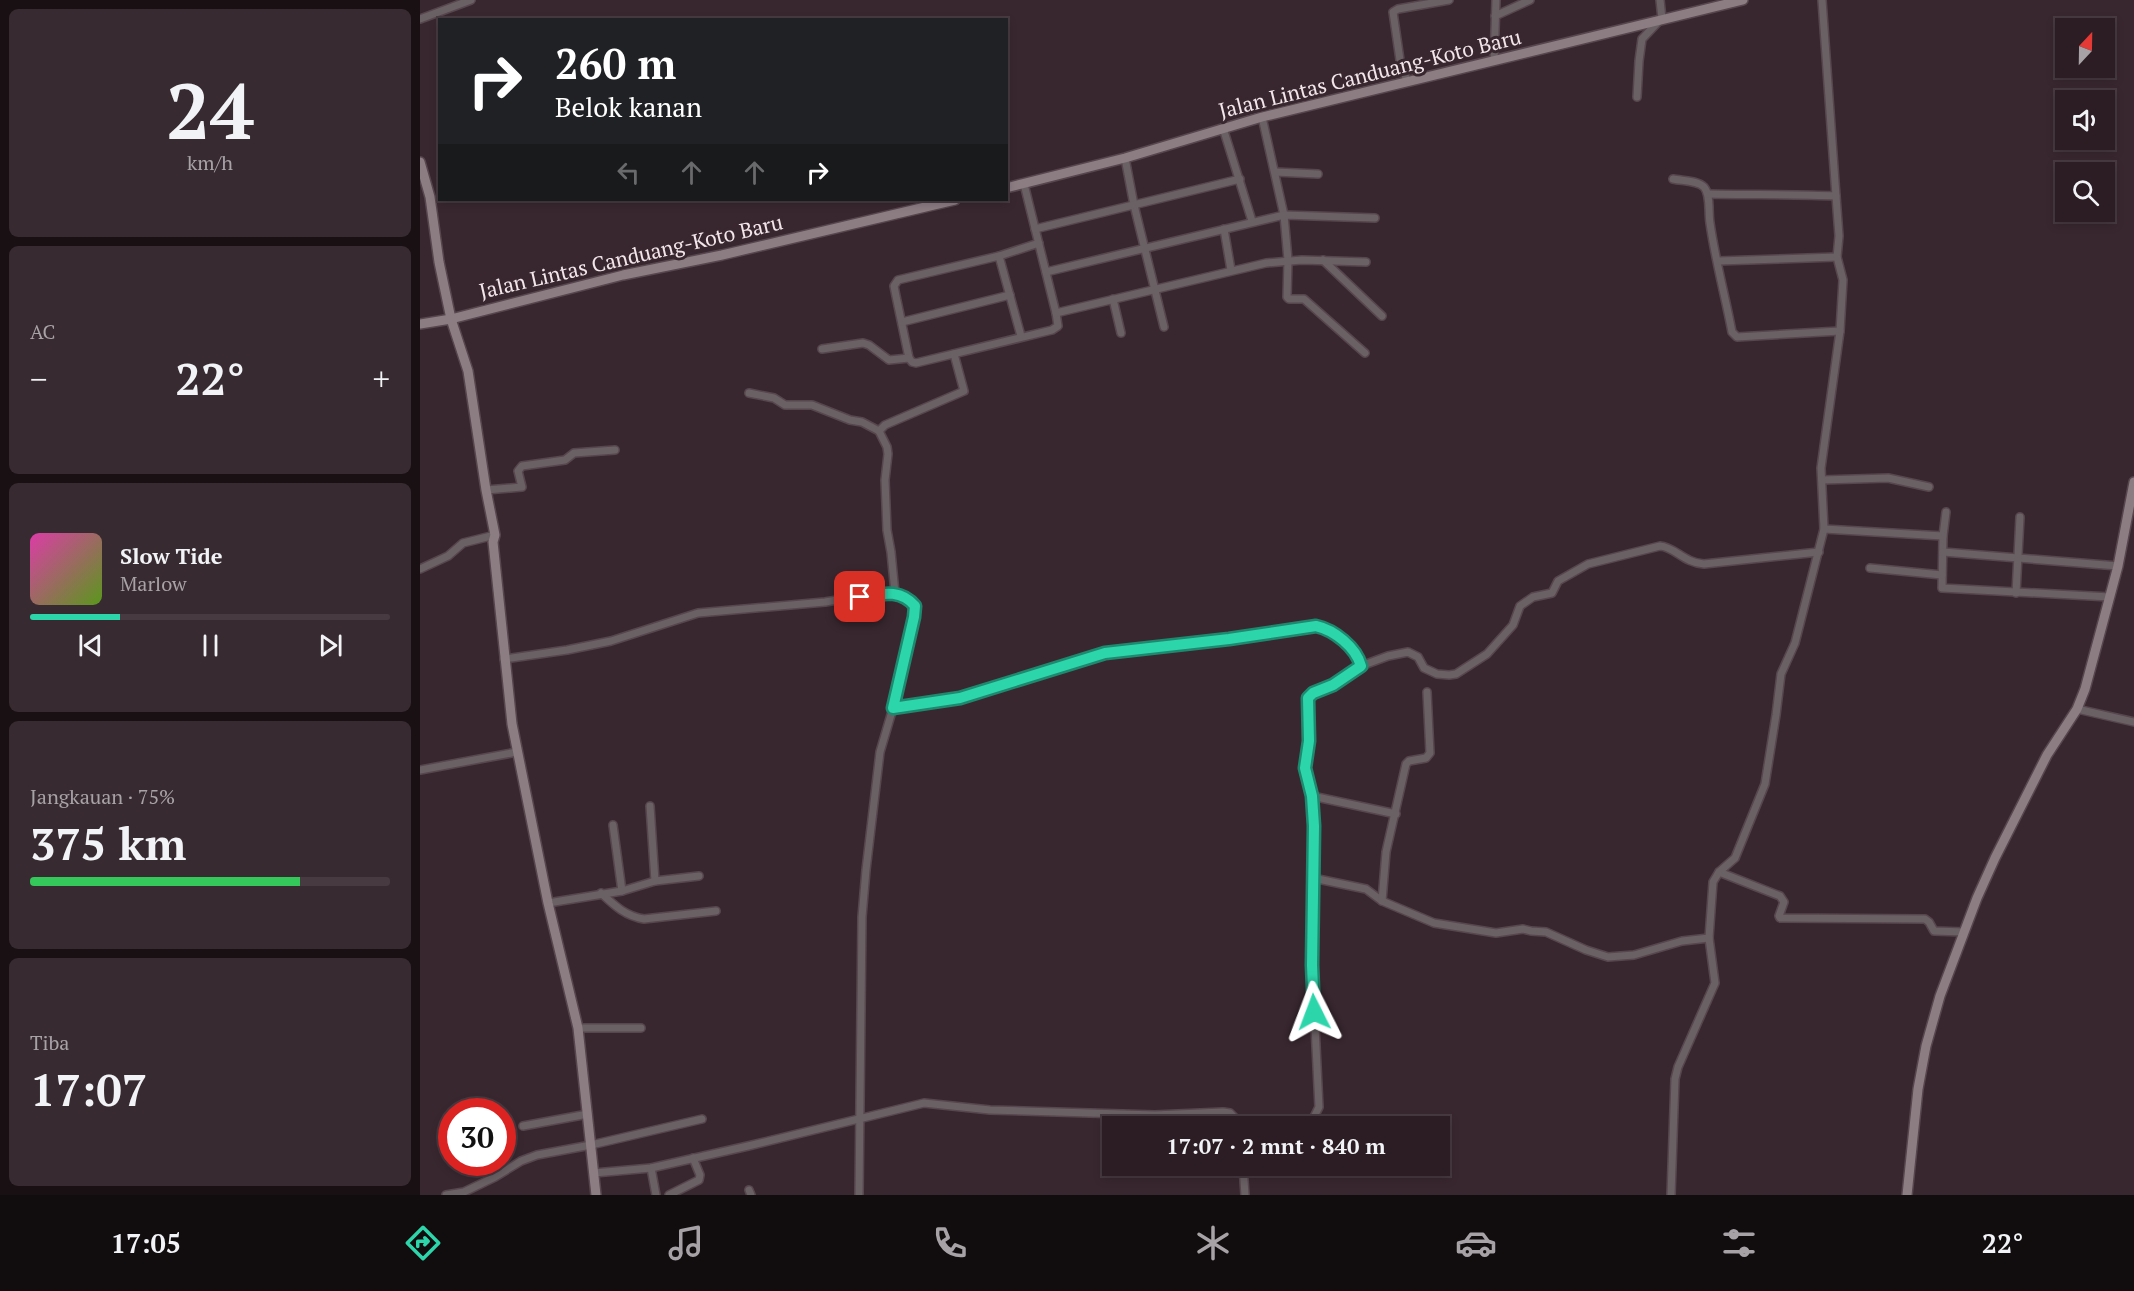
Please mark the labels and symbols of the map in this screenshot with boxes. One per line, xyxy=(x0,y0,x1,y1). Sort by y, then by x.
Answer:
north arrow xyxy=(2055,18,2115,78)
street label: Jalan Lintas Canduang-Koto Baru xyxy=(1216,22,1524,124)
street label: Jalan Lintas Canduang-Koto Baru xyxy=(476,207,785,305)
pin xyxy=(834,571,885,622)
position arrow xyxy=(1282,980,1346,1044)
speed limit sign: 30 xyxy=(438,1098,516,1176)

